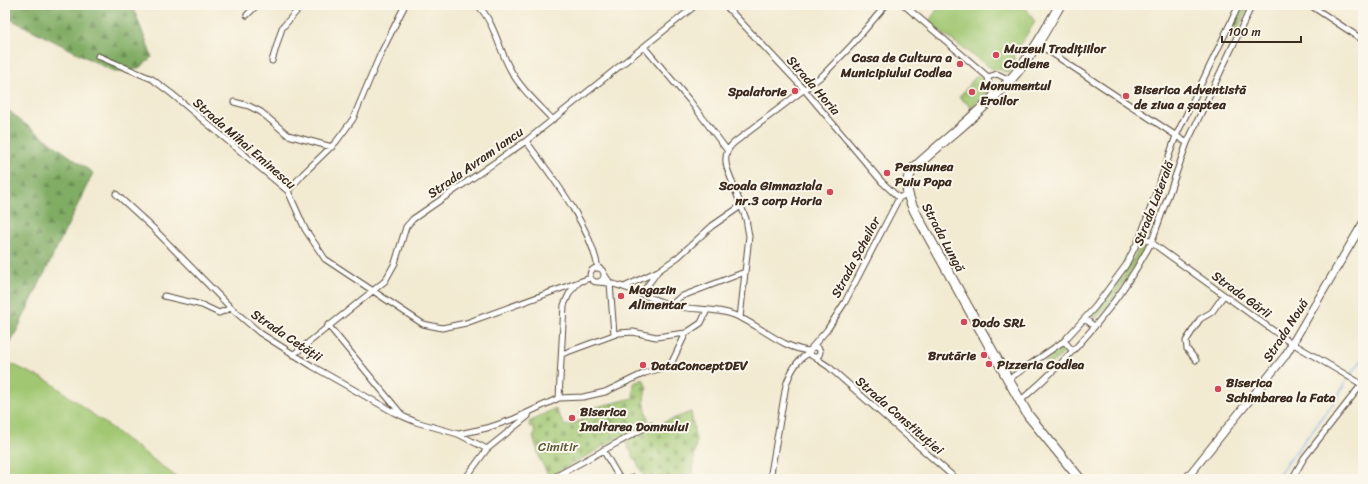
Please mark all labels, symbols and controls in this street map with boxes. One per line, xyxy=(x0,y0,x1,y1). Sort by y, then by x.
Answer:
scale bar xyxy=(1222,18,1301,44)
text: 100 m xyxy=(1228,21,1261,43)
place label: Muzeul Tradițiilor Codlene xyxy=(1003,37,1107,75)
place label: Casa de Cultura a Municipiului Codlea xyxy=(840,46,952,84)
street label: Strada Horia xyxy=(781,50,847,121)
marker: Muzeul Tradițiilor Codlene xyxy=(991,50,1001,60)
marker: Casa de Cultura a Municipiului Codlea xyxy=(955,59,965,69)
place label: Monumentul Eroilor xyxy=(979,74,1052,112)
place label: Biserica Adventistă de ziua a șaptea xyxy=(1134,78,1247,116)
place label: Spalatorie xyxy=(727,80,787,103)
marker: Spalatorie xyxy=(790,86,800,96)
marker: Monumentul Eroilor xyxy=(967,87,977,97)
marker: Biserica Adventistă de ziua a șaptea xyxy=(1121,91,1131,101)
street label: Strada Mihai Eminescu xyxy=(188,92,302,195)
street label: Strada Avram Iancu xyxy=(422,120,528,204)
place label: Pensiunea Puiu Popa xyxy=(895,155,954,193)
street label: Strada Laterală xyxy=(1127,157,1180,249)
marker: Pensiunea Puiu Popa xyxy=(882,168,892,178)
place label: Scoala Gimnaziala nr.3 corp Horia xyxy=(718,174,822,212)
marker: Scoala Gimnaziala nr.3 corp Horia xyxy=(825,187,835,197)
street label: Strada Lungă xyxy=(916,198,972,276)
street label: Strada Șcheilor xyxy=(824,212,887,302)
street label: Strada Gării xyxy=(1207,265,1277,324)
place label: Magazin Alimentar xyxy=(628,278,688,316)
marker: Magazin Alimentar xyxy=(616,291,626,301)
street label: Strada Nouă xyxy=(1256,294,1315,366)
street label: Strada Cetății xyxy=(246,303,327,368)
place label: Dodo SRL xyxy=(972,311,1026,334)
marker: Dodo SRL xyxy=(959,317,969,327)
place label: Brutărie xyxy=(928,344,977,367)
marker: Brutărie xyxy=(979,350,989,360)
place label: Pizzeria Codlea xyxy=(997,353,1085,376)
place label: DataConceptDEV xyxy=(651,354,749,377)
marker: Pizzeria Codlea xyxy=(984,359,994,369)
marker: DataConceptDEV xyxy=(638,360,648,370)
street label: Strada Constituției xyxy=(850,370,949,461)
place label: Biserica Schimbarea la Fata xyxy=(1225,371,1336,409)
marker: Biserica Schimbarea la Fata xyxy=(1213,384,1223,394)
place label: Biserica Inaltarea Domnului xyxy=(579,400,690,438)
marker: Biserica Inaltarea Domnului xyxy=(567,413,577,423)
park label: Cimitir xyxy=(538,435,579,458)

